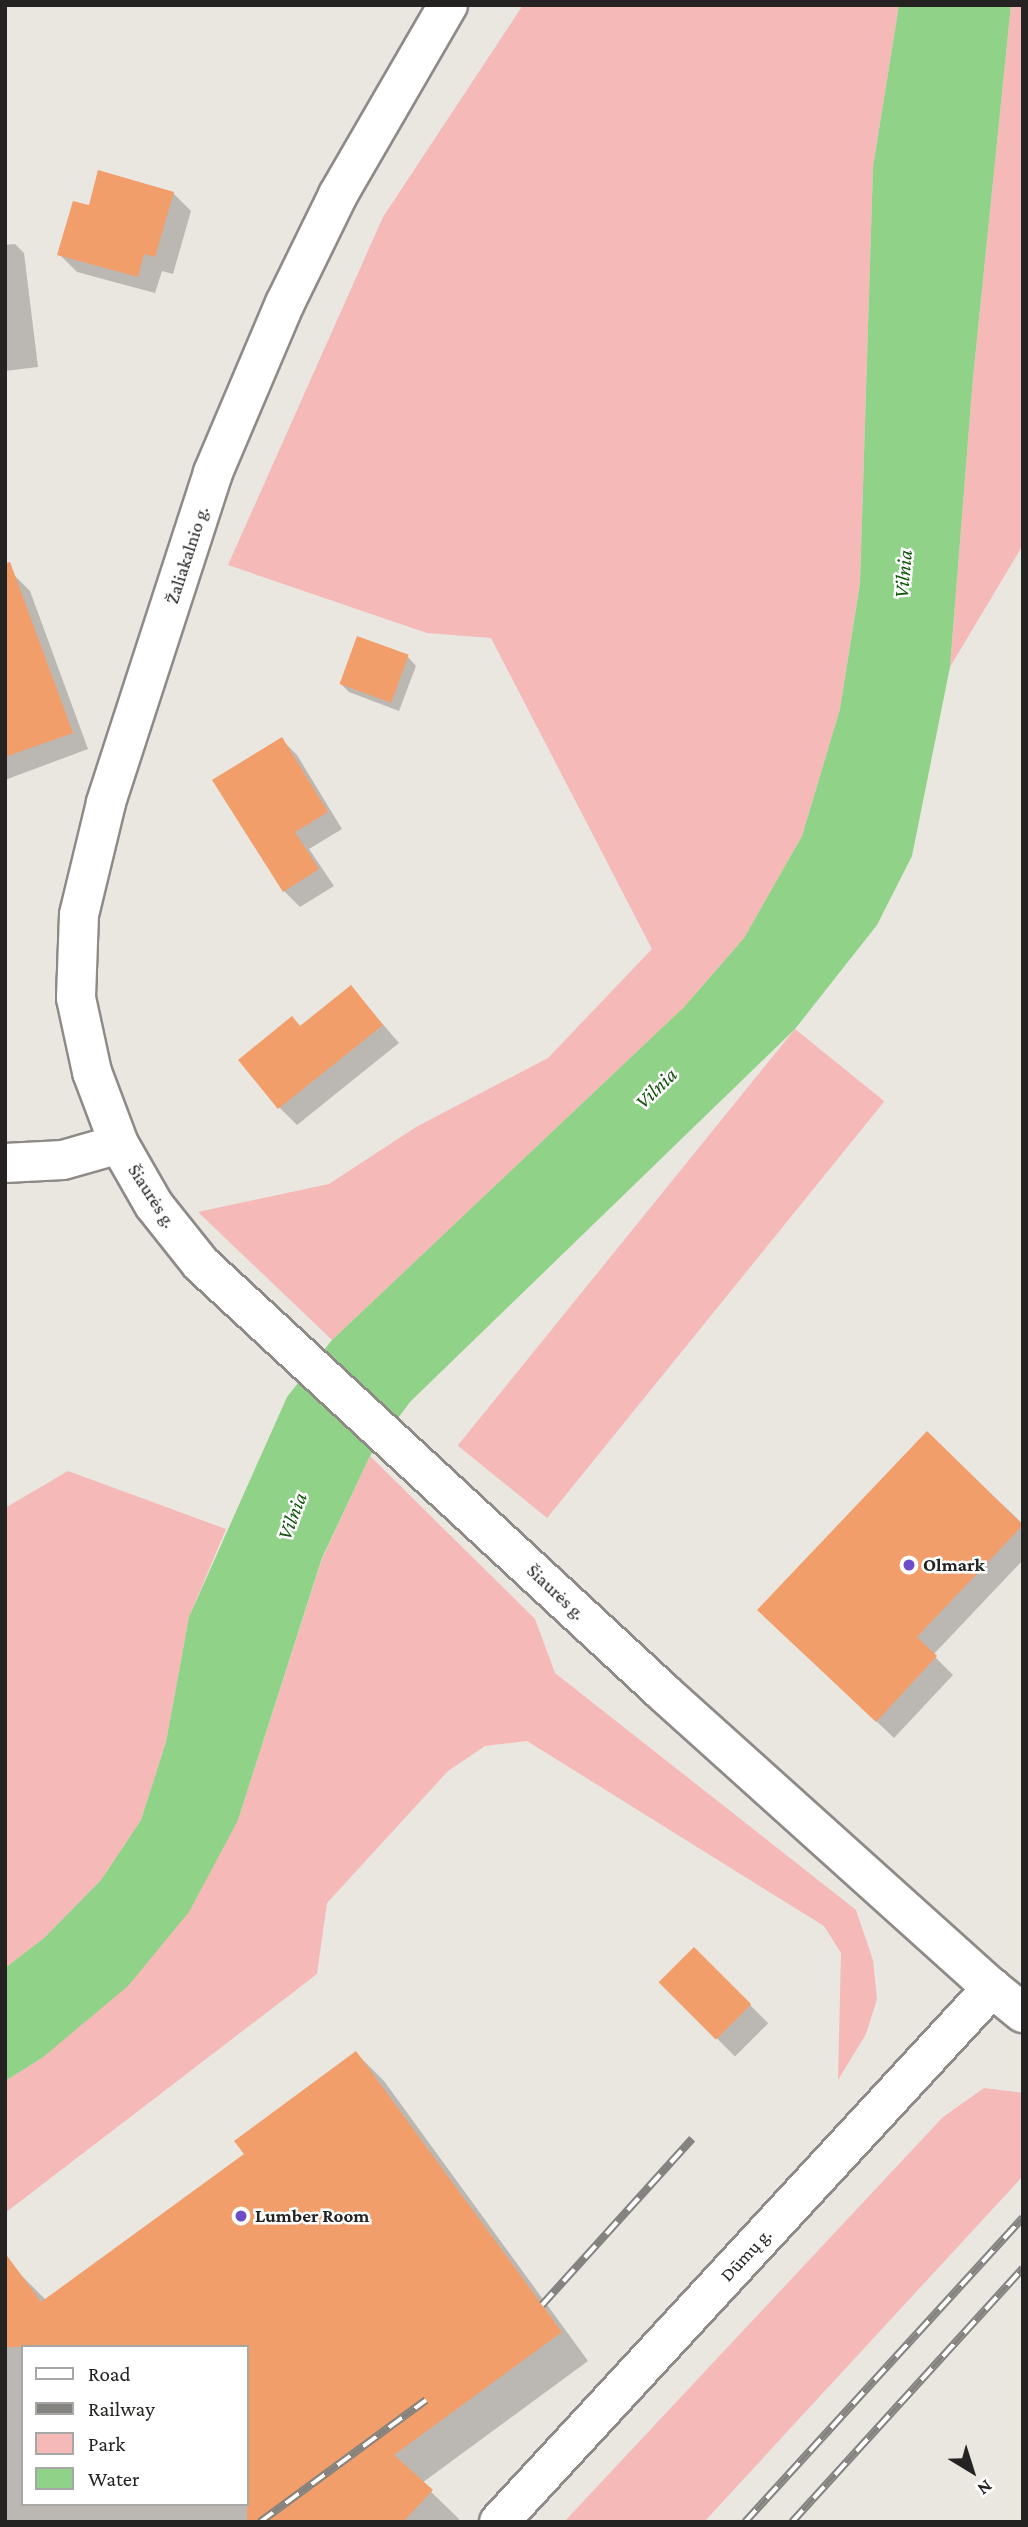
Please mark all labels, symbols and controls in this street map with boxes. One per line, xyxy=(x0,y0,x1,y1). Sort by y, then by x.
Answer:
street label: Žaliakalnio g. xyxy=(160,503,214,607)
water label: Vilnia xyxy=(888,549,918,599)
water label: Vilnia xyxy=(630,1062,682,1114)
street label: Šiaurės g. xyxy=(123,1160,181,1232)
water label: Vilnia xyxy=(272,1489,312,1543)
place label: Olmark xyxy=(923,1554,985,1576)
marker: Olmark xyxy=(901,1557,917,1573)
street label: Šiaurės g. xyxy=(522,1559,590,1625)
place label: Lumber Room xyxy=(255,2205,369,2227)
marker: Lumber Room xyxy=(233,2208,249,2224)
street label: Dūmų g. xyxy=(716,2223,776,2287)
legend xyxy=(21,2345,248,2506)
text: Road xyxy=(88,2362,131,2386)
text: Railway xyxy=(88,2397,155,2421)
text: Park xyxy=(88,2432,125,2456)
north arrow xyxy=(937,2436,1007,2506)
text: Water xyxy=(88,2467,140,2491)
text: N xyxy=(974,2476,997,2500)

